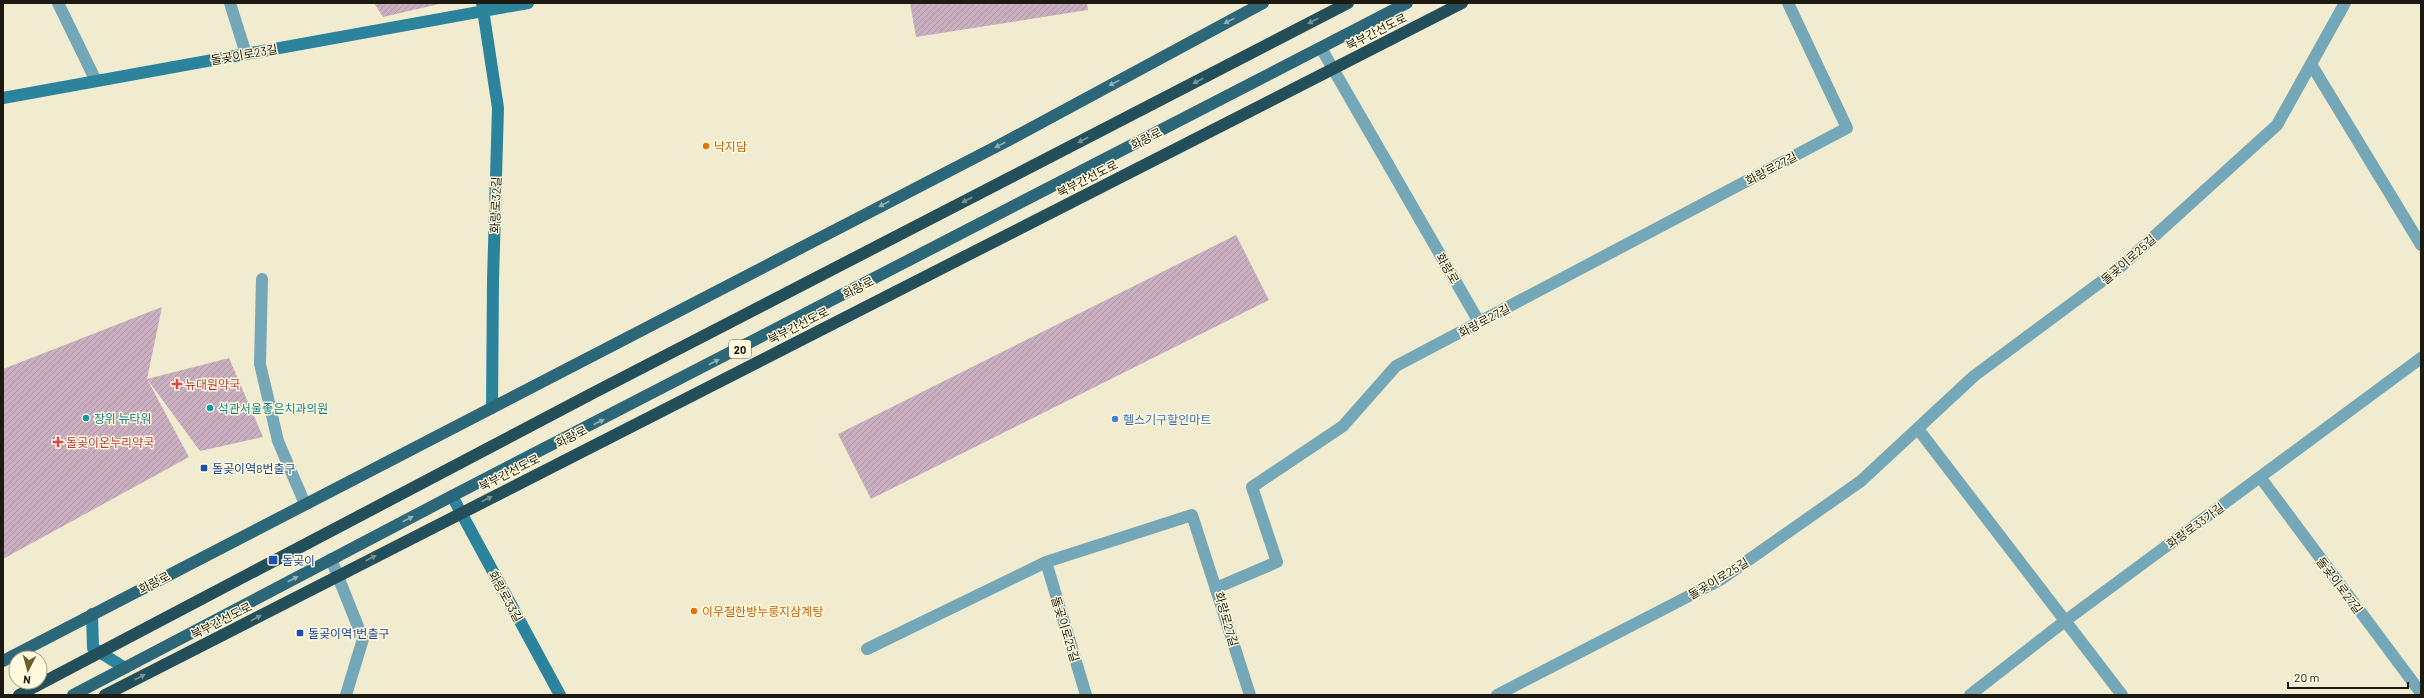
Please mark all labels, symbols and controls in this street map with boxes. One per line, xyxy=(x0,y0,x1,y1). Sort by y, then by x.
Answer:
street label: 북부간선도로 xyxy=(1343,10,1409,52)
one-way arrow xyxy=(1223,18,1234,25)
one-way arrow xyxy=(1308,18,1319,24)
street label: 돌곶이로23길 xyxy=(209,41,279,67)
one-way arrow xyxy=(1192,77,1204,84)
one-way arrow xyxy=(1108,80,1120,86)
street label: 화랑로 xyxy=(1128,124,1164,152)
one-way arrow xyxy=(1077,137,1088,143)
place label: 낙지담 xyxy=(714,139,747,153)
marker: 낙지담 xyxy=(701,141,711,151)
one-way arrow xyxy=(994,141,1005,148)
street label: 화랑로27길 xyxy=(1743,149,1799,187)
street label: 북부간선도로 xyxy=(1054,157,1120,199)
street label: 화랑로32길 xyxy=(487,176,503,234)
one-way arrow xyxy=(961,197,973,203)
one-way arrow xyxy=(878,201,890,208)
street label: 돌곶이로25길 xyxy=(2098,231,2158,287)
street label: 화랑로 xyxy=(1434,250,1462,286)
street label: 화랑로 xyxy=(840,273,876,301)
street label: 화랑로27길 xyxy=(1456,301,1512,339)
street label: 북부간선도로 xyxy=(765,304,831,346)
road number: 20 xyxy=(729,340,751,358)
one-way arrow xyxy=(708,359,720,365)
place label: 뉴대원약국 xyxy=(185,377,240,391)
marker: 뉴대원약국 xyxy=(172,379,182,389)
place label: 석관서울좋은치과의원 xyxy=(218,401,328,415)
marker: 석관서울좋은치과의원 xyxy=(205,403,215,413)
place label: 장위 뉴타워 xyxy=(94,411,152,425)
place label: 헬스기구할인마트 xyxy=(1123,412,1211,426)
marker: 장위 뉴타워 xyxy=(81,413,91,423)
marker: 헬스기구할인마트 xyxy=(1110,414,1120,424)
one-way arrow xyxy=(593,418,605,425)
street label: 화랑로 xyxy=(553,422,589,450)
place label: 돌곶이온누리약국 xyxy=(66,435,154,449)
marker: 돌곶이온누리약국 xyxy=(53,437,63,447)
street label: 북부간선도로 xyxy=(476,451,542,493)
place label: 돌곶이역8번출구 xyxy=(212,461,296,475)
marker: 돌곶이역8번출구 xyxy=(199,463,209,473)
one-way arrow xyxy=(481,496,493,502)
street label: 화랑로33가길 xyxy=(2164,499,2226,551)
one-way arrow xyxy=(402,516,414,522)
place label: 돌곶이 xyxy=(282,553,315,567)
marker: 돌곶이 xyxy=(267,554,279,566)
street label: 돌곶이로27길 xyxy=(2314,554,2366,616)
one-way arrow xyxy=(366,555,377,562)
street label: 돌곶이로25길 xyxy=(1685,555,1751,601)
street label: 화랑로 xyxy=(136,568,172,596)
street label: 화랑로33길 xyxy=(486,568,526,624)
one-way arrow xyxy=(287,576,299,583)
street label: 화랑로27길 xyxy=(1213,590,1241,648)
street label: 돌곶이로25길 xyxy=(1049,595,1083,663)
street label: 북부간선도로 xyxy=(188,599,254,641)
place label: 이우철한방누룽지삼계탕 xyxy=(702,604,823,618)
marker: 이우철한방누룽지삼계탕 xyxy=(689,606,699,616)
one-way arrow xyxy=(250,615,262,621)
place label: 돌곶이역1번출구 xyxy=(308,626,389,640)
marker: 돌곶이역1번출구 xyxy=(295,628,305,638)
north arrow xyxy=(8,650,48,690)
scale bar xyxy=(2288,664,2408,690)
text: 20 m xyxy=(2294,670,2320,684)
text: N xyxy=(23,674,31,687)
one-way arrow xyxy=(134,674,146,680)

